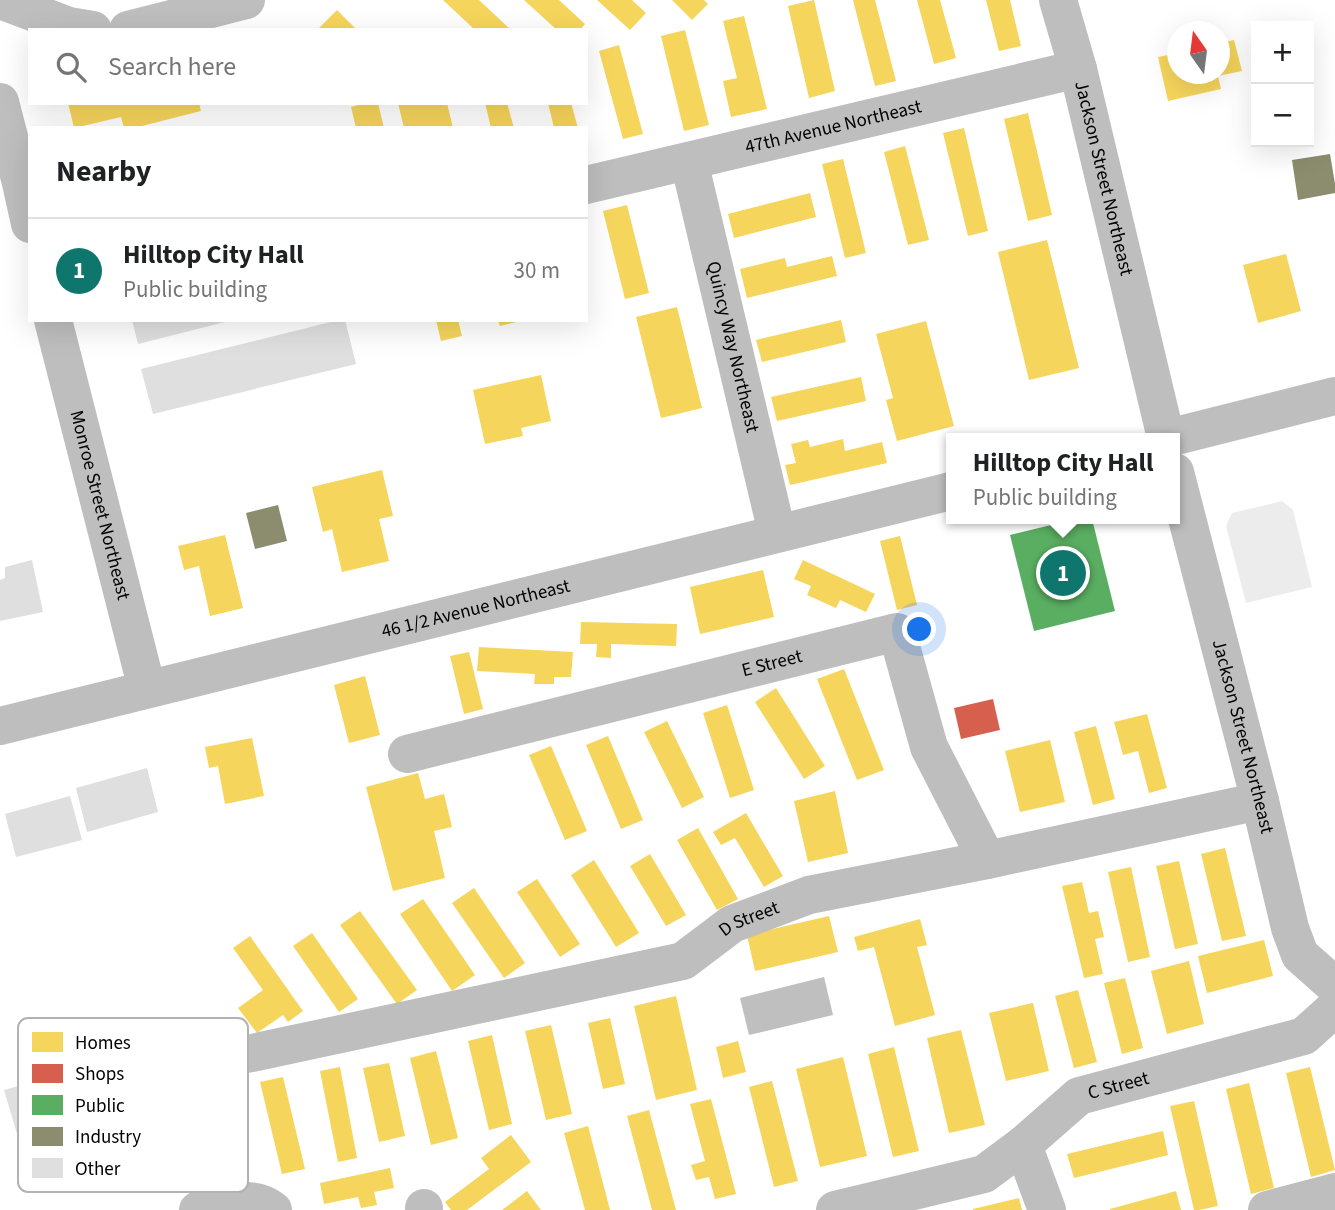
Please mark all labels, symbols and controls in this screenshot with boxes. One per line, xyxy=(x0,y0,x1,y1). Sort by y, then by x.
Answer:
north arrow xyxy=(1167,21,1230,84)
map controls xyxy=(1251,21,1314,147)
button: + xyxy=(1251,21,1314,84)
search box xyxy=(28,28,588,105)
icon: search xyxy=(52,48,90,86)
text: Search here xyxy=(108,48,236,85)
street label: Jackson Street Northeast xyxy=(1068,78,1140,279)
button: − xyxy=(1251,84,1314,147)
street label: 47th Avenue Northeast xyxy=(742,93,925,161)
text: Nearby xyxy=(56,150,151,193)
text: Hilltop City Hall xyxy=(123,236,304,273)
text: 1 xyxy=(73,254,85,287)
text: 30 m xyxy=(513,254,560,287)
street label: Quincy Way Northeast xyxy=(700,259,766,436)
text: Public building xyxy=(123,273,267,306)
street label: Monroe Street Northeast xyxy=(63,407,137,603)
popup xyxy=(946,433,1180,524)
text: Hilltop City Hall xyxy=(973,444,1153,481)
text: Public building xyxy=(973,481,1117,514)
pin: 1 xyxy=(1040,547,1086,599)
street label: 46 1/2 Avenue Northeast xyxy=(379,572,573,645)
your location xyxy=(902,612,936,646)
street label: Jackson Street Northeast xyxy=(1205,636,1281,837)
street label: E Street xyxy=(739,642,806,684)
street label: D Street xyxy=(713,894,783,943)
legend xyxy=(18,1018,248,1192)
text: Homes xyxy=(75,1030,131,1057)
text: Shops xyxy=(75,1061,124,1088)
street label: C Street xyxy=(1085,1064,1152,1107)
text: Public xyxy=(75,1093,125,1120)
text: Industry xyxy=(75,1124,141,1151)
text: Other xyxy=(75,1156,121,1183)

